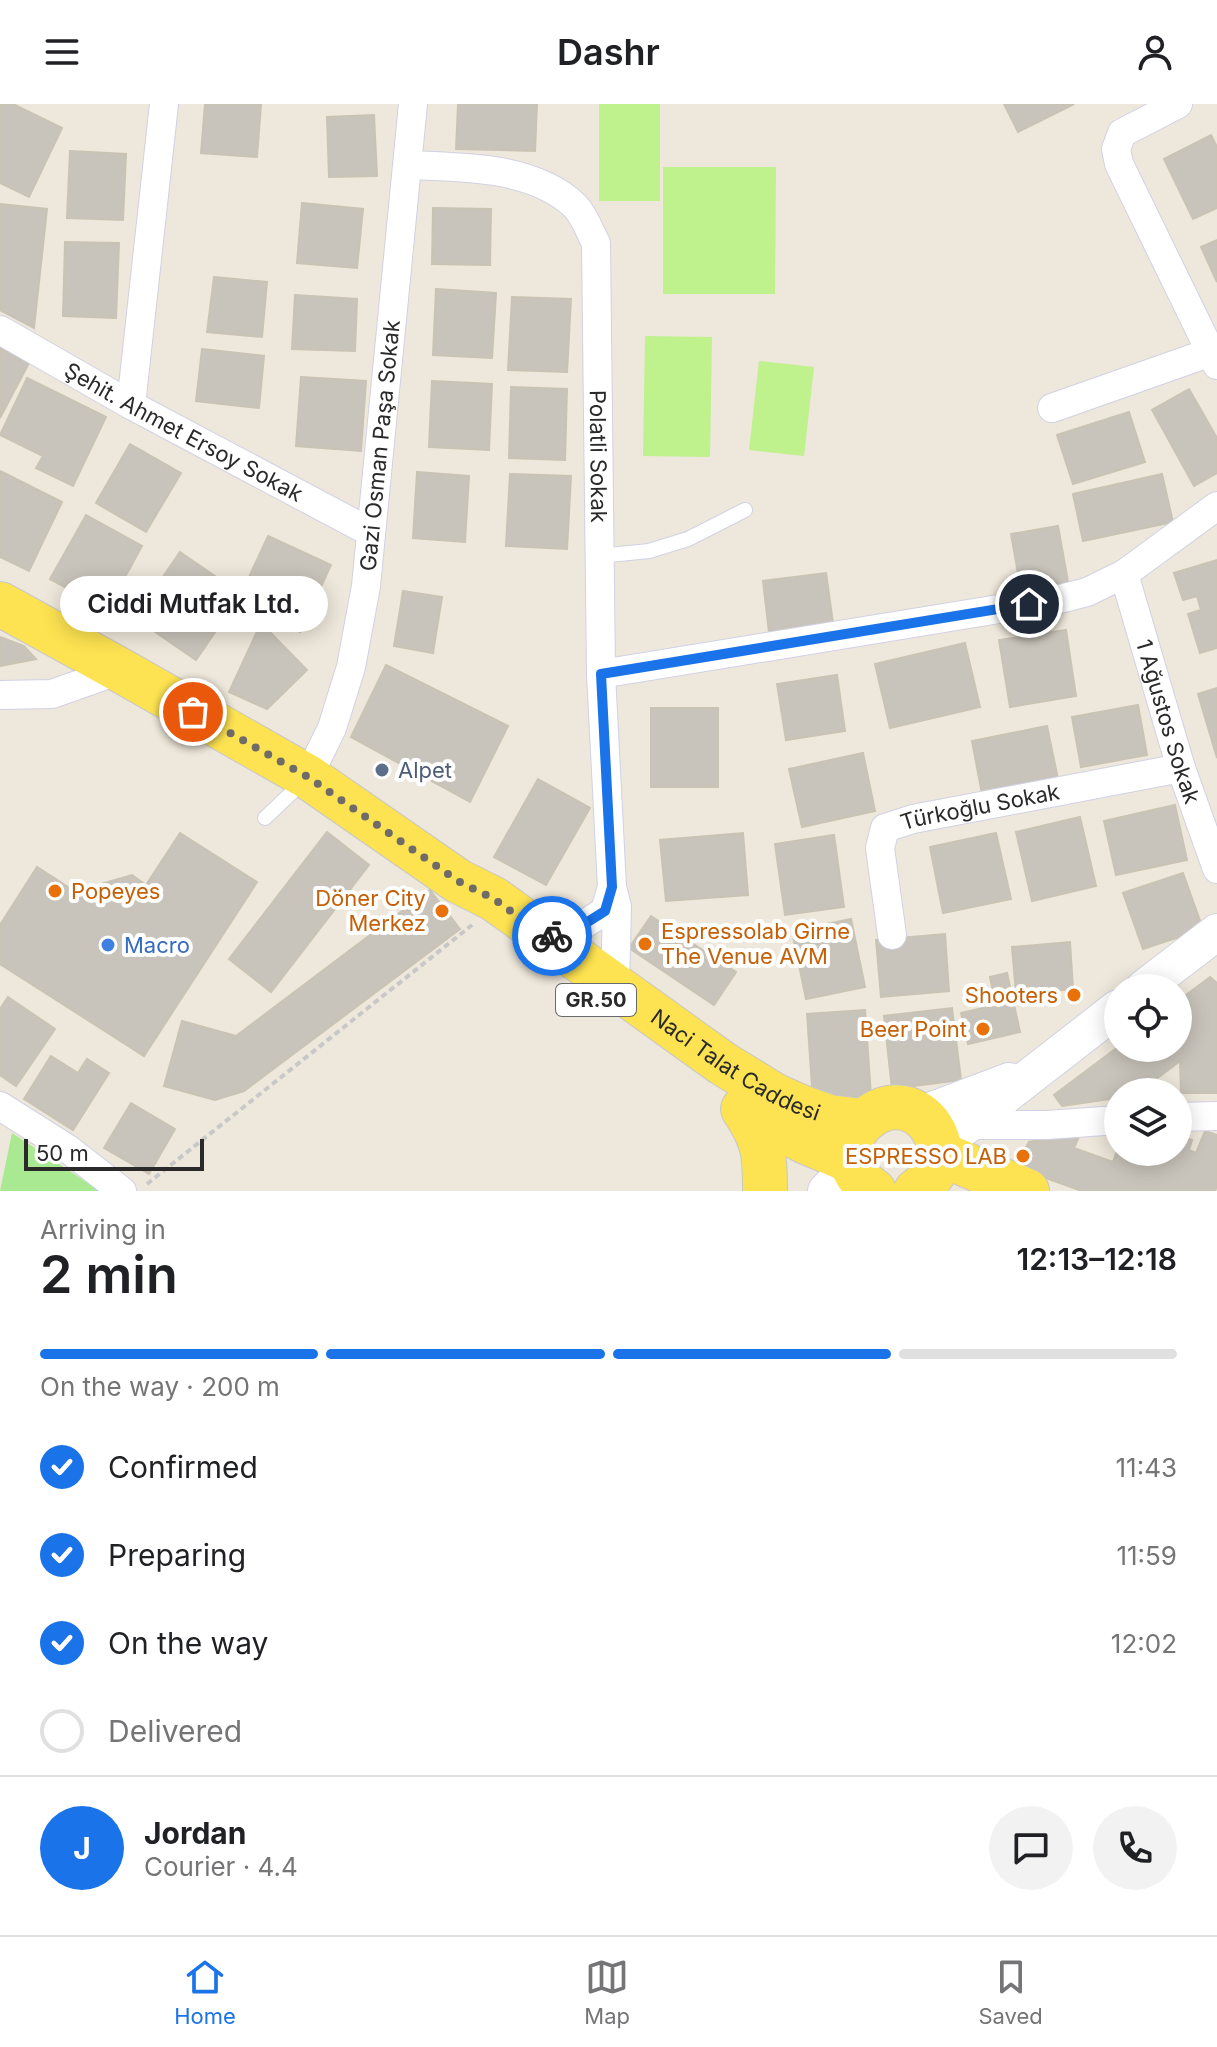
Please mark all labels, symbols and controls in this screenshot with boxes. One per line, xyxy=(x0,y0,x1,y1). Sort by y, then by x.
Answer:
icon: menu xyxy=(40,30,84,74)
text: Dashr xyxy=(557,30,660,74)
icon: person xyxy=(1133,30,1177,74)
street label: Gazi Osman Paşa Sokak xyxy=(355,319,405,572)
street label: Şehit. Ahmet Ersoy Sokak xyxy=(60,357,307,507)
street label: Polatli Sokak xyxy=(585,390,612,523)
pin xyxy=(995,570,1063,638)
callout: Ciddi Mutfak Ltd. xyxy=(59,576,327,632)
icon: home xyxy=(1007,582,1051,626)
text: Ciddi Mutfak Ltd. xyxy=(87,588,301,619)
street label: 1 Ağustos Sokak xyxy=(1131,636,1206,807)
pin xyxy=(159,678,227,746)
icon: bag xyxy=(171,690,215,734)
place label: Alpet xyxy=(398,757,452,783)
marker: Alpet xyxy=(373,761,391,779)
street label: Türkoğlu Sokak xyxy=(897,778,1062,835)
place label: Popeyes xyxy=(71,878,160,904)
marker: Popeyes xyxy=(46,882,64,900)
place label: Döner City Merkez xyxy=(315,885,426,936)
courier xyxy=(512,896,592,976)
marker: Döner City Merkez xyxy=(433,902,451,920)
icon: bike xyxy=(530,914,574,958)
place label: Espressolab Girne The Venue AVM xyxy=(661,918,850,969)
place label: Macro xyxy=(124,932,190,958)
marker: Espressolab Girne The Venue AVM xyxy=(636,935,654,953)
marker: Macro xyxy=(99,936,117,954)
map controls xyxy=(1104,974,1192,1166)
button: locate xyxy=(1104,974,1192,1062)
place label: Shooters xyxy=(965,982,1058,1008)
road number: GR.50 xyxy=(556,984,636,1016)
marker: Shooters xyxy=(1065,986,1083,1004)
street label: Naci Talat Caddesi xyxy=(646,1003,824,1126)
place label: Beer Point xyxy=(860,1016,967,1042)
marker: Beer Point xyxy=(974,1020,992,1038)
button: layers xyxy=(1104,1078,1192,1166)
scale bar xyxy=(24,1135,204,1171)
text: 50 m xyxy=(36,1140,89,1166)
place label: ESPRESSO LAB xyxy=(845,1143,1007,1169)
marker: ESPRESSO LAB xyxy=(1014,1147,1032,1165)
text: Arriving in xyxy=(40,1214,166,1245)
text: 12:13–12:18 xyxy=(1016,1241,1177,1277)
text: 2 min xyxy=(40,1243,178,1306)
text: On the way · 200 m xyxy=(40,1371,280,1402)
icon: check xyxy=(40,1445,84,1489)
text: Confirmed xyxy=(108,1449,258,1485)
text: 11:43 xyxy=(1116,1452,1177,1483)
icon: check xyxy=(40,1533,84,1577)
text: Preparing xyxy=(108,1537,246,1573)
text: 11:59 xyxy=(1116,1540,1177,1571)
icon: check xyxy=(40,1621,84,1665)
text: On the way xyxy=(108,1625,268,1661)
text: 12:02 xyxy=(1111,1628,1177,1659)
text: Delivered xyxy=(108,1713,242,1749)
button: chat xyxy=(989,1806,1073,1890)
button: phone xyxy=(1093,1806,1177,1890)
text: Jordan xyxy=(144,1815,246,1851)
text: J xyxy=(73,1830,91,1866)
text: Courier · 4.4 xyxy=(144,1851,298,1882)
tab: Home xyxy=(174,1955,236,2029)
tab: Map xyxy=(584,1955,630,2029)
tab: Saved xyxy=(978,1955,1043,2029)

